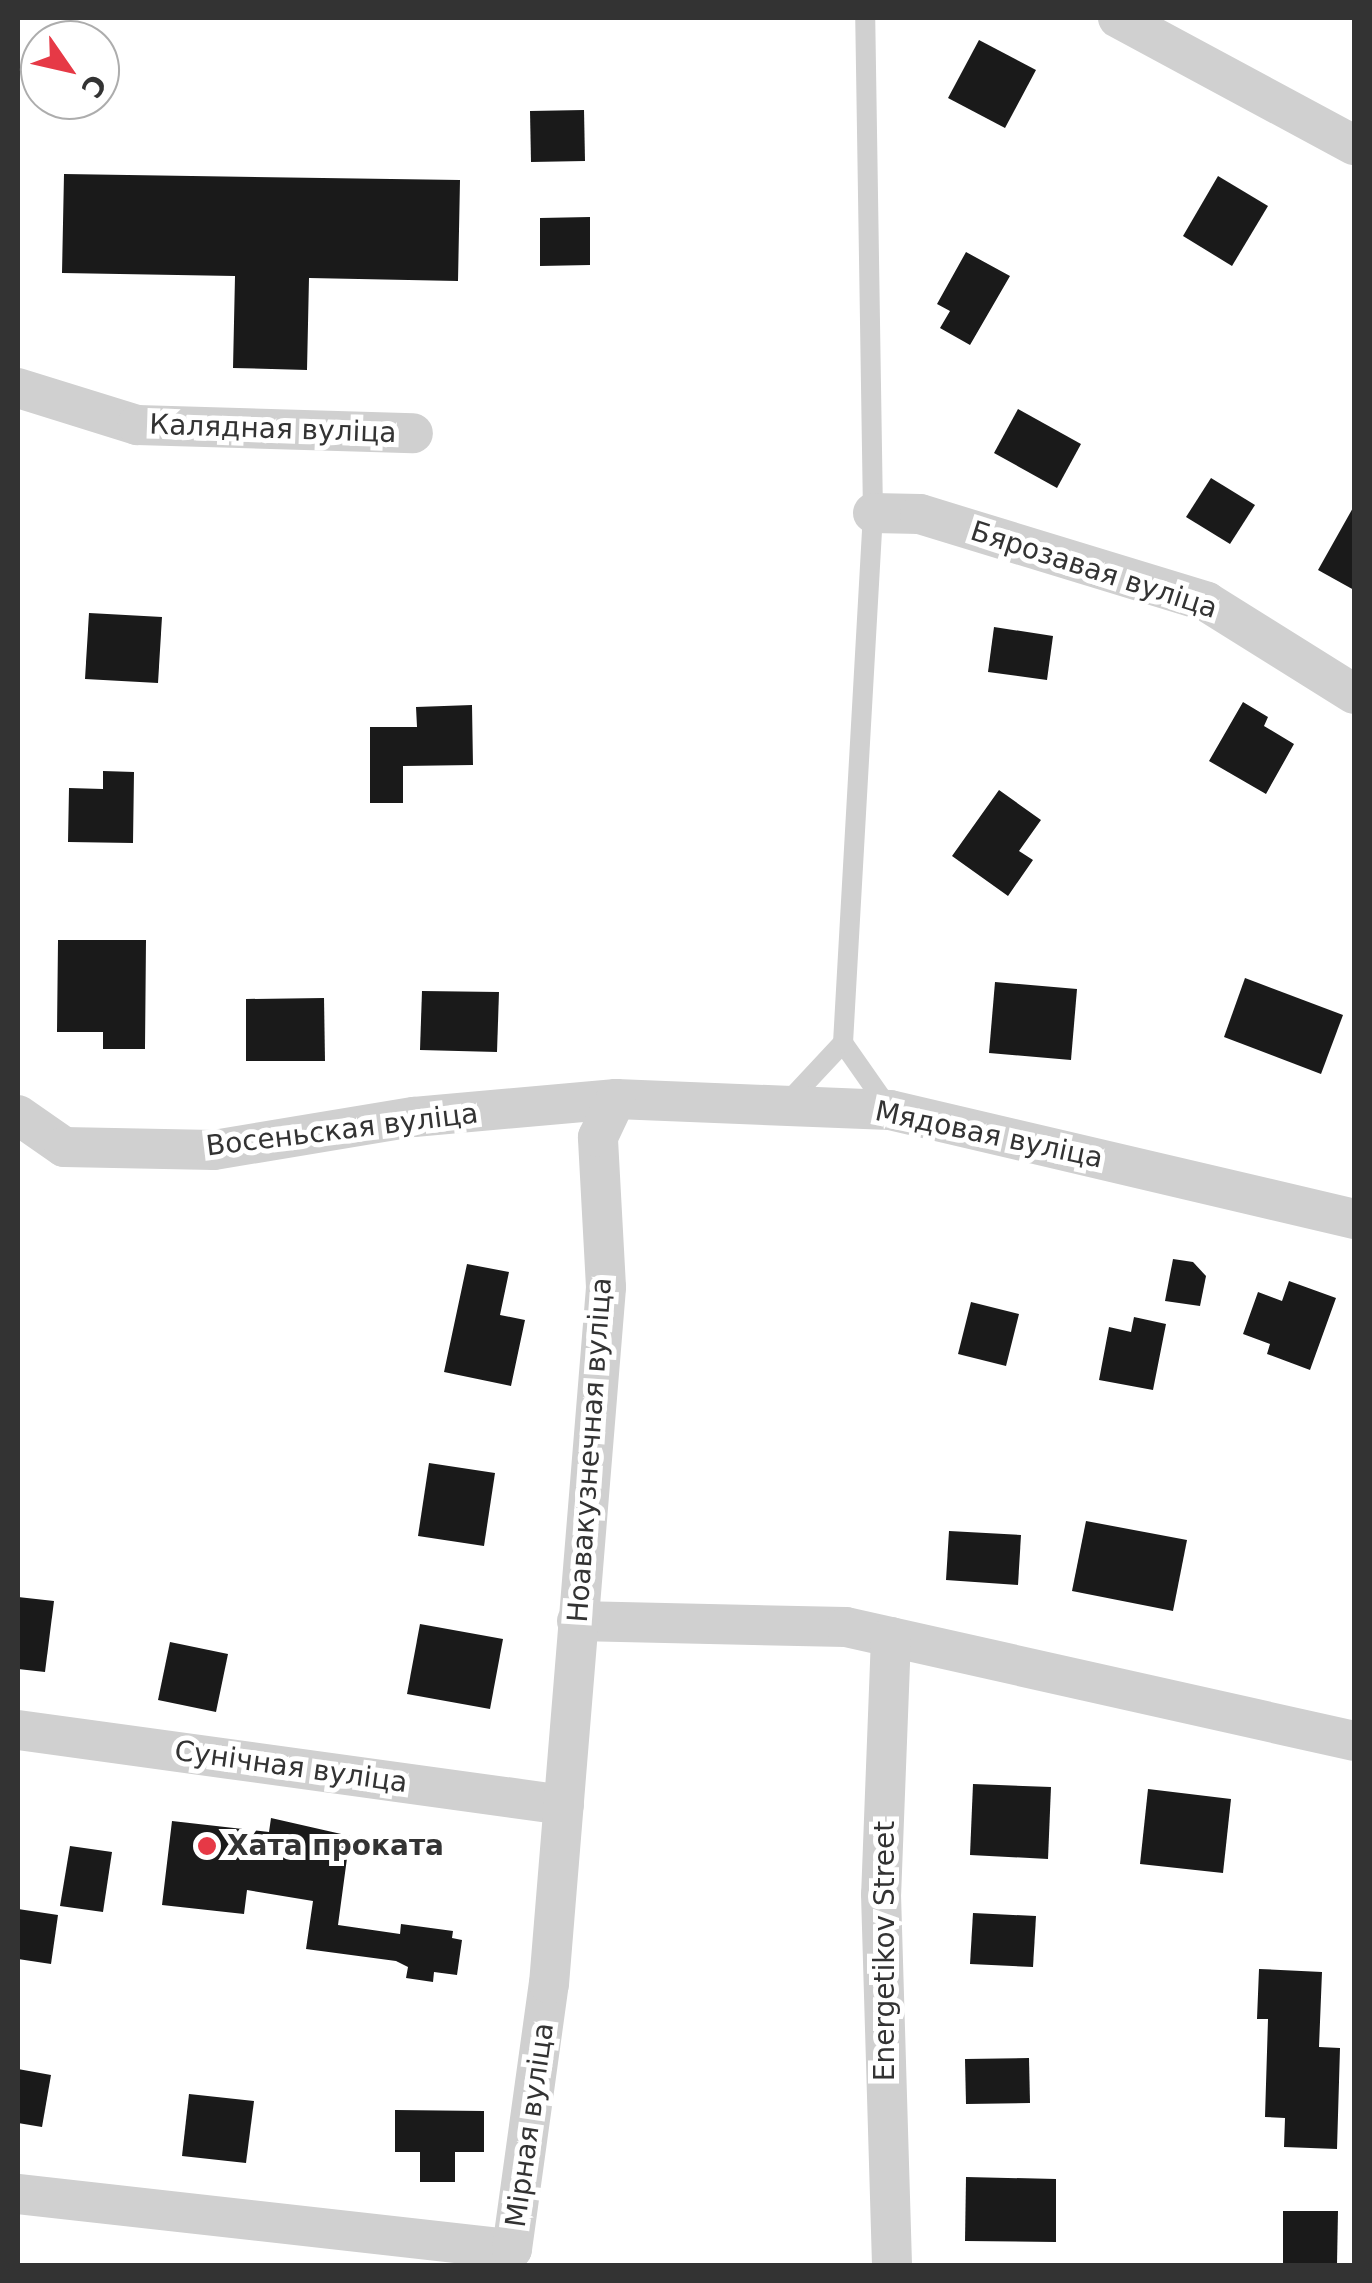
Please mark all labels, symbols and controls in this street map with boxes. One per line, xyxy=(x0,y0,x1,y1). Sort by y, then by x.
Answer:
north arrow xyxy=(20,20,120,120)
text: С xyxy=(74,68,113,104)
street label: Калядная вуліца xyxy=(149,408,397,450)
street label: Бярозавая вуліца xyxy=(966,514,1222,626)
street label: Мядовая вуліца xyxy=(872,1094,1106,1176)
street label: Восеньская вуліца xyxy=(204,1097,480,1163)
street label: Ноавакузнечная вуліца xyxy=(561,1276,619,1624)
street label: Сунічная вуліца xyxy=(172,1734,410,1800)
street label: Energetikov Street xyxy=(868,1821,902,2081)
place label: Хата проката xyxy=(227,1829,444,1863)
marker: Хата проката xyxy=(196,1835,218,1857)
street label: Мірная вуліца xyxy=(499,2021,561,2229)

